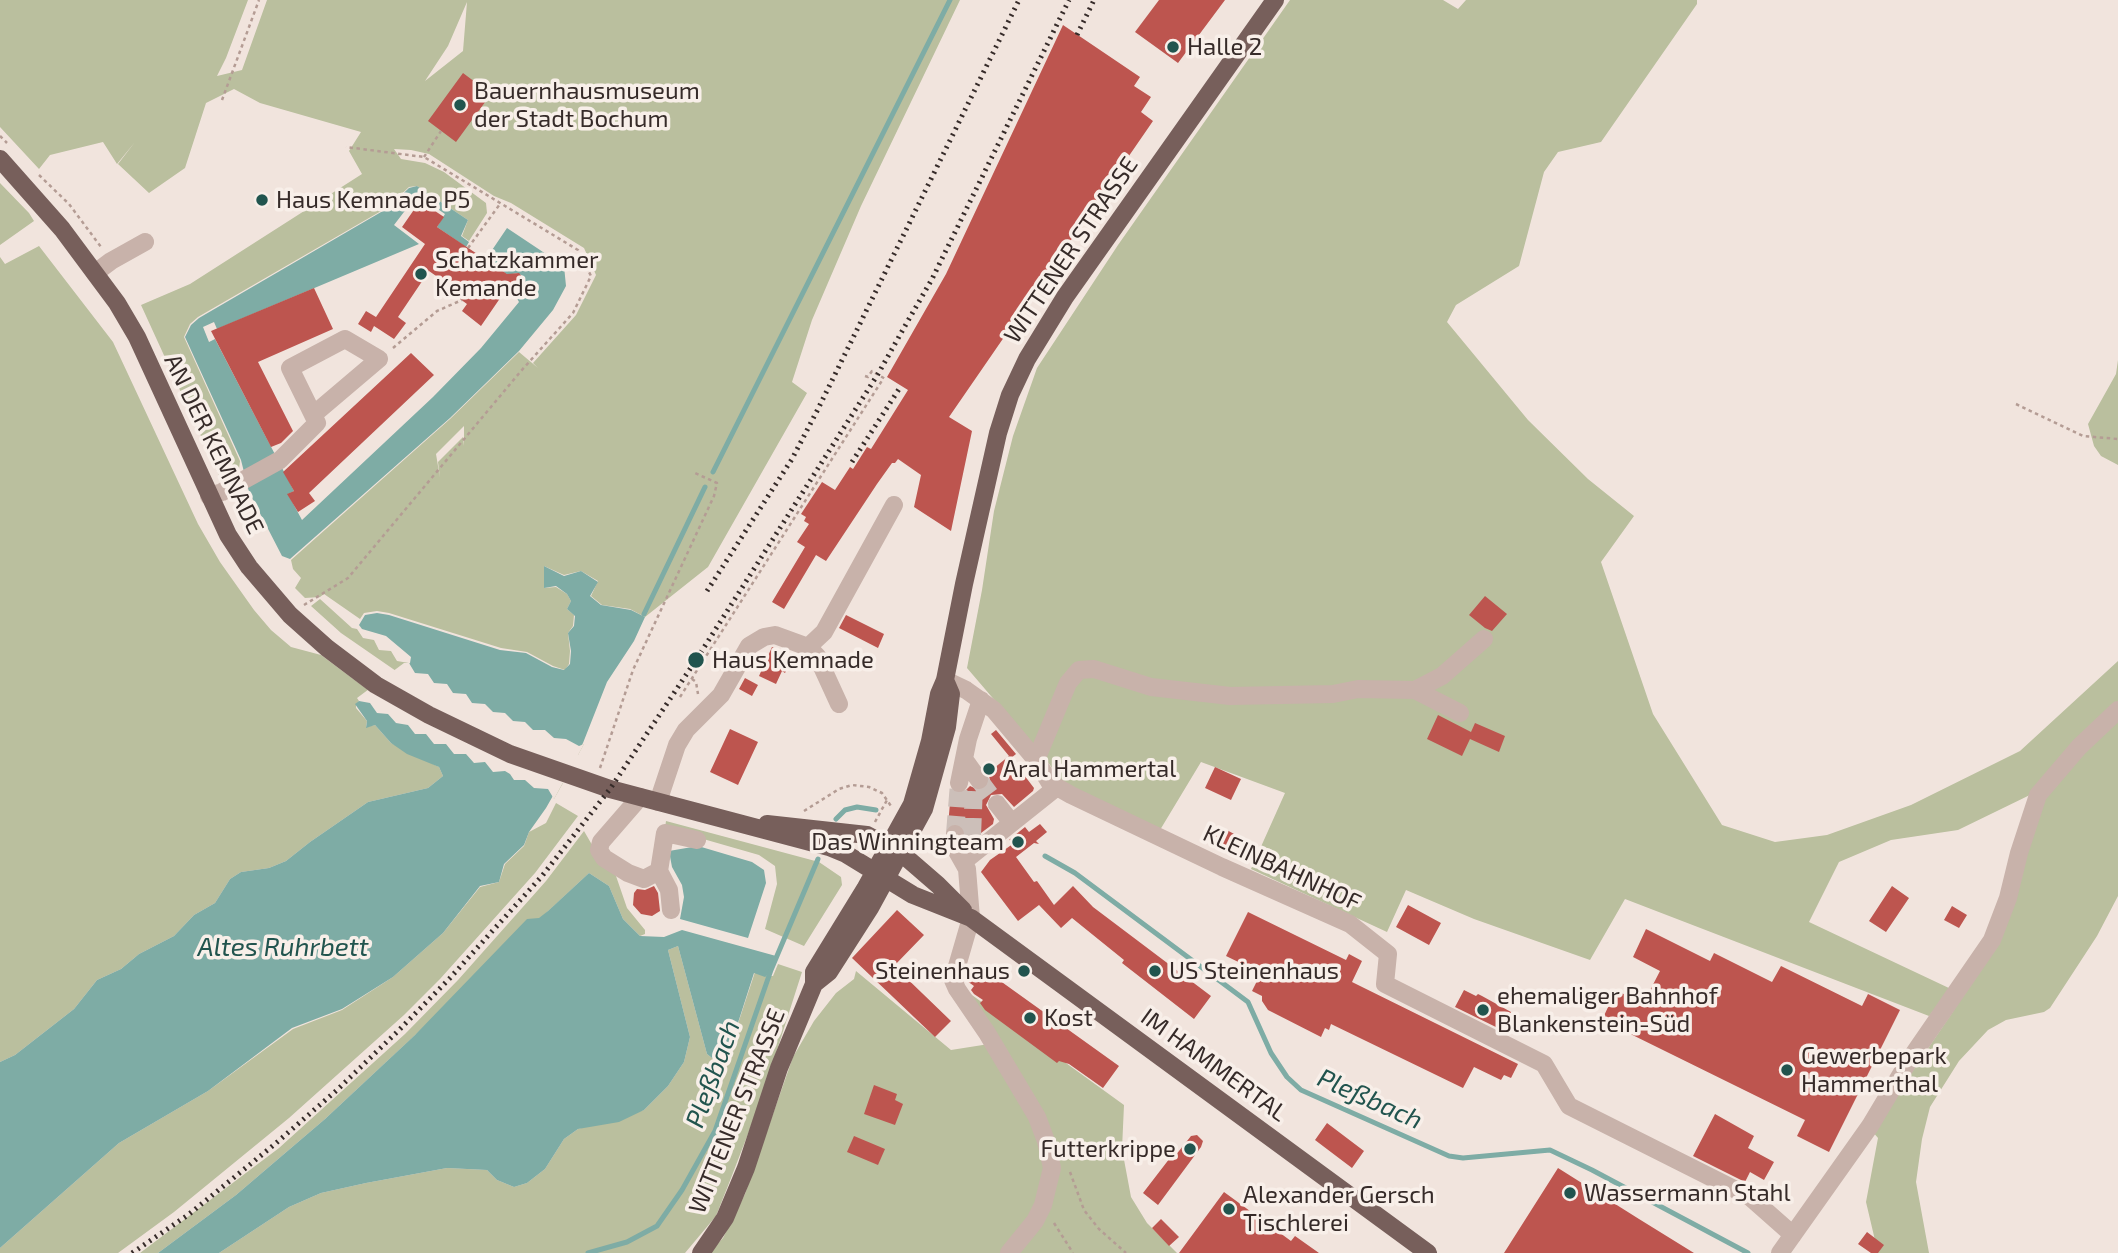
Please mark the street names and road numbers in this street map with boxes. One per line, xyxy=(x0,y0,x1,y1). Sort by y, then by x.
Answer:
street label: WITTENER STRASSE xyxy=(998,151,1144,349)
street label: AN DER KEMNADE xyxy=(158,349,270,539)
street label: KLEINBAHNHOF xyxy=(1198,819,1366,917)
street label: IM HAMMERTAL xyxy=(1135,1002,1293,1128)
street label: WITTENER STRASSE xyxy=(683,1004,791,1218)

